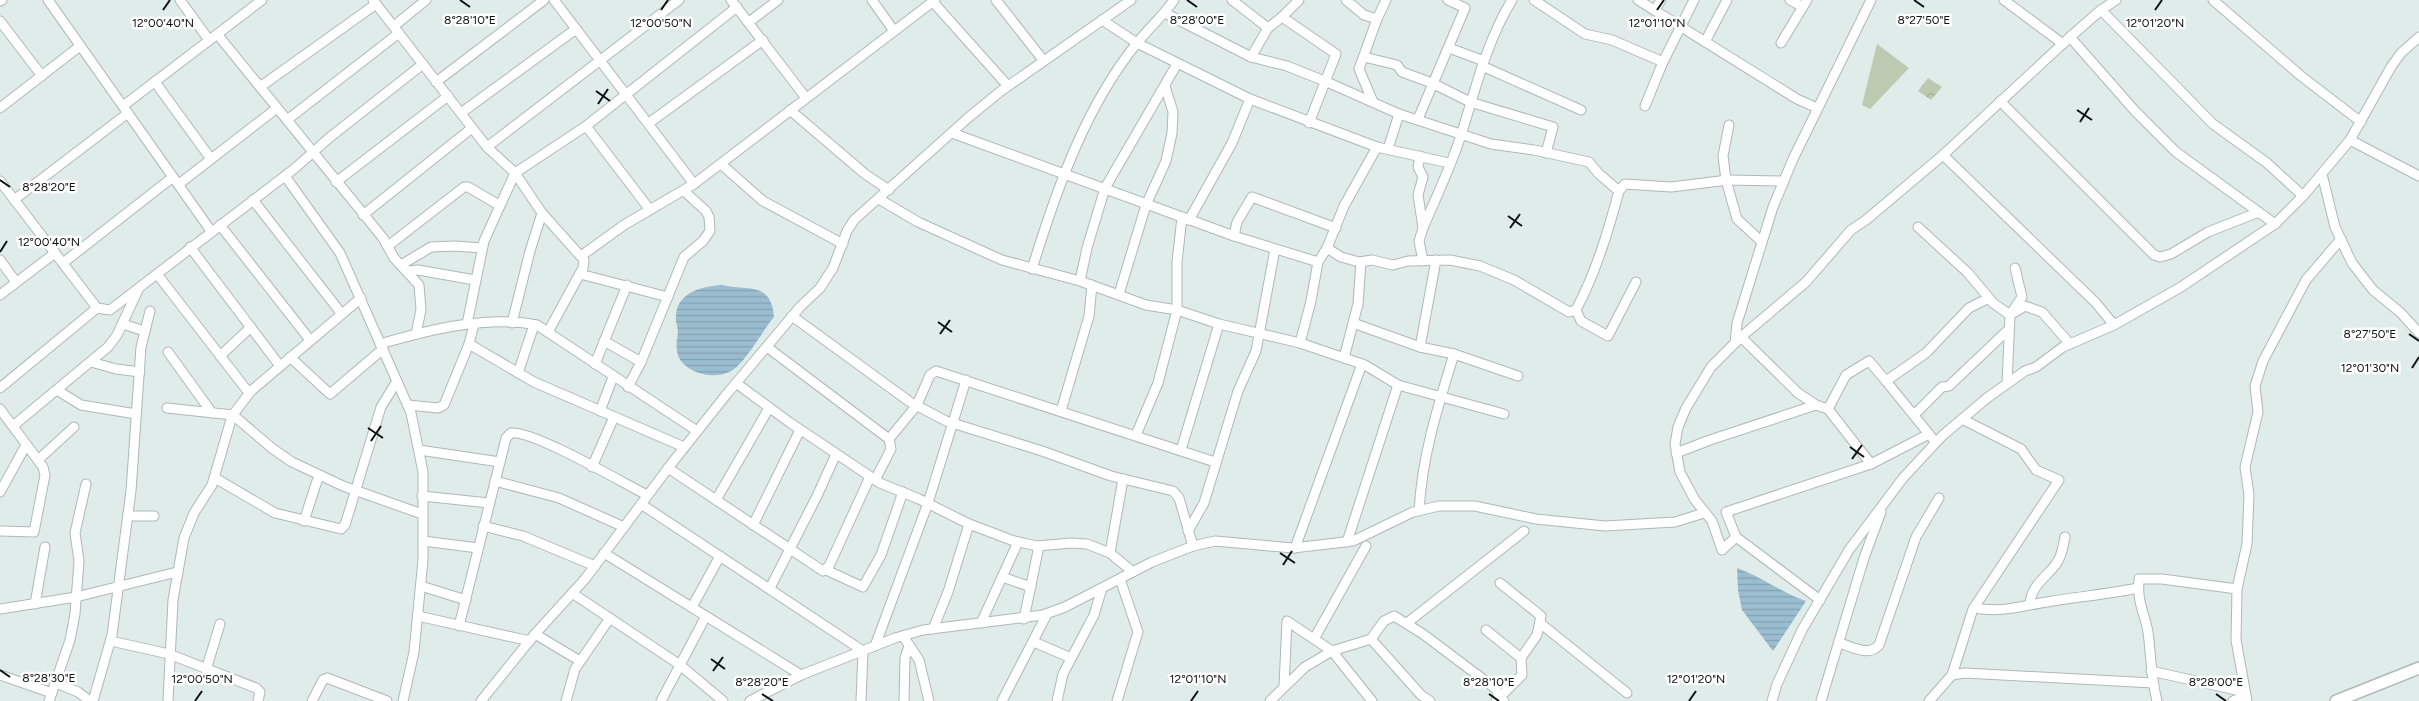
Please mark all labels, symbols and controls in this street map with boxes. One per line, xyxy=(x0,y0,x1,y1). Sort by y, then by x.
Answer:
text: 8°28'10"E xyxy=(444,13,496,27)
text: 8°28'00"E xyxy=(1170,13,1224,27)
text: 8°27'50"E xyxy=(1898,13,1950,27)
text: 12°00'40"N xyxy=(132,16,194,30)
text: 12°00'50"N xyxy=(630,16,692,30)
text: 12°01'10"N xyxy=(1629,16,1685,30)
text: 12°01'20"N xyxy=(2126,16,2184,30)
text: 8°28'20"E xyxy=(22,180,76,194)
text: 12°00'40"N xyxy=(18,235,80,249)
text: 8°27'50"E xyxy=(2344,327,2396,341)
text: 12°01'30"N xyxy=(2341,361,2399,375)
text: 8°28'30"E xyxy=(22,671,76,685)
text: 12°00'50"N xyxy=(171,672,233,686)
text: 12°01'10"N xyxy=(1170,672,1226,686)
text: 12°01'20"N xyxy=(1667,672,1725,686)
text: 8°28'20"E xyxy=(735,675,789,689)
text: 8°28'10"E xyxy=(1463,675,1515,689)
text: 8°28'00"E xyxy=(2189,675,2243,689)

